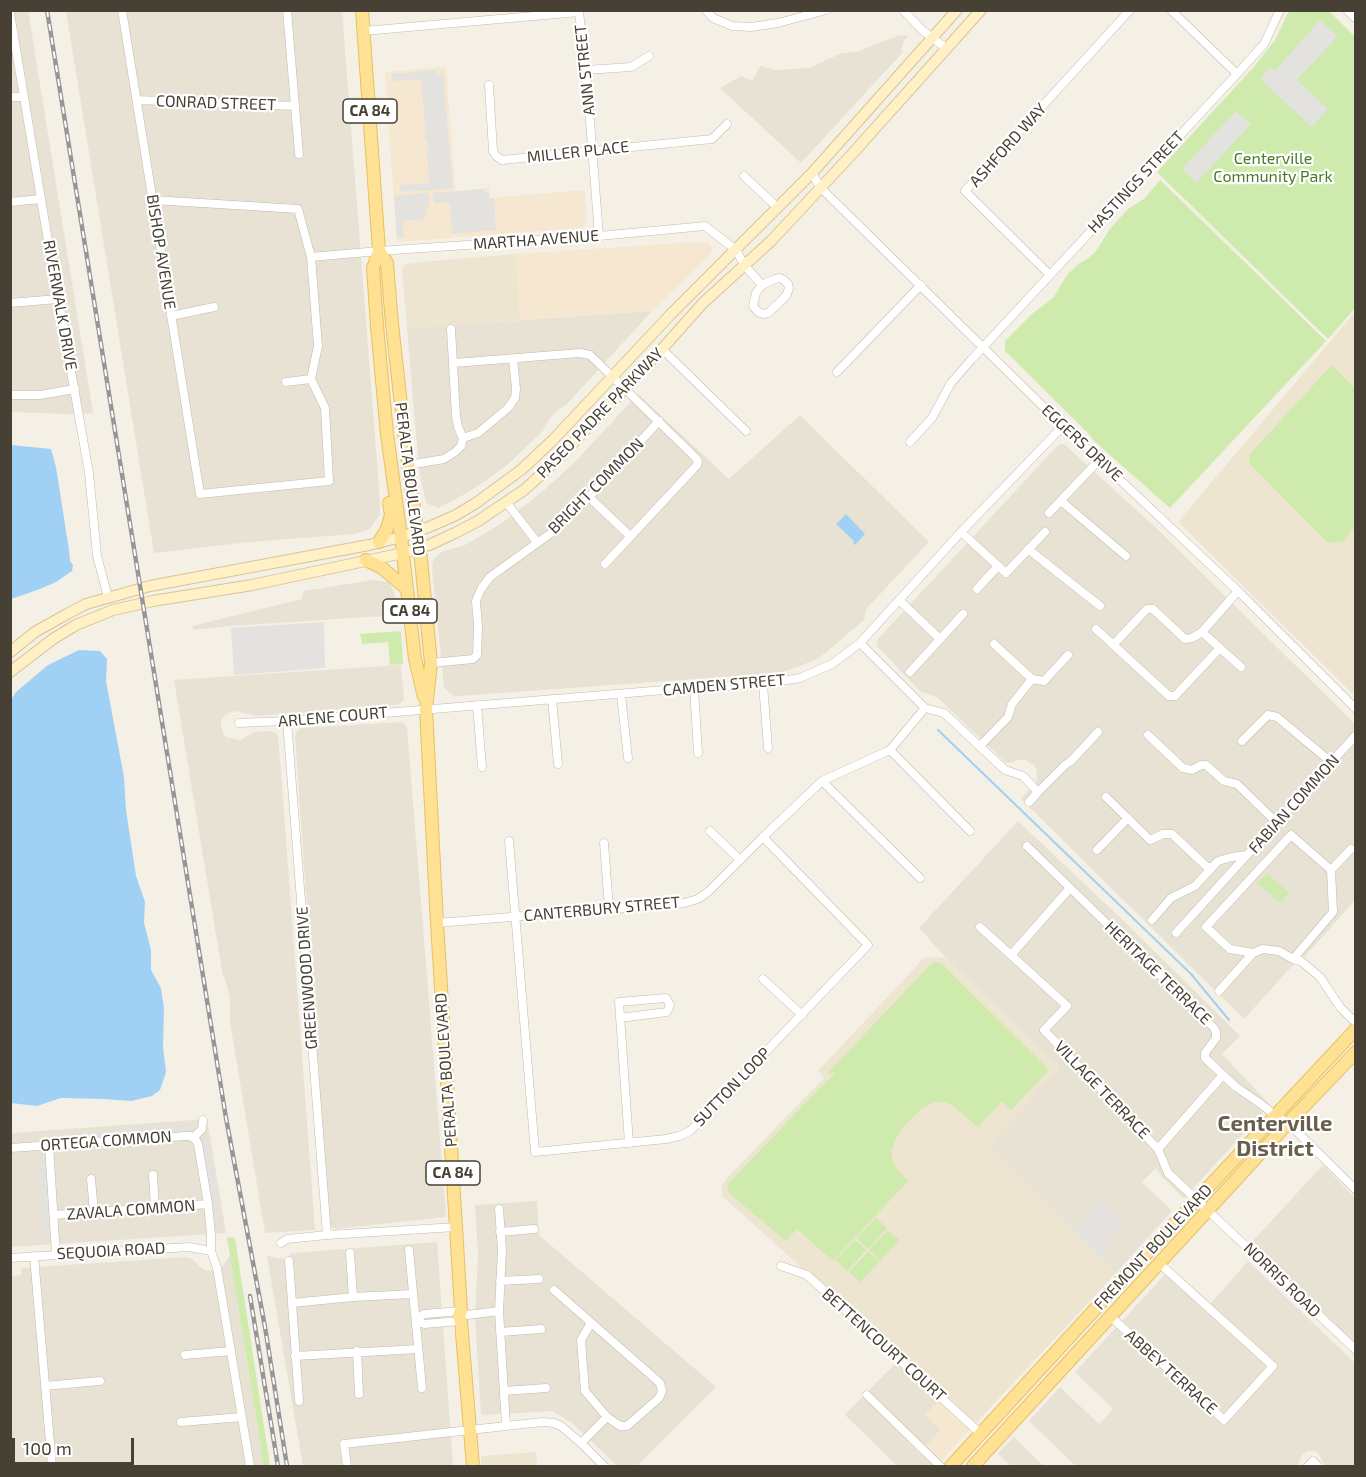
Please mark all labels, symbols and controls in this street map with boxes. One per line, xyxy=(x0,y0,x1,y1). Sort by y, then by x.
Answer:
street label: ANN STREET xyxy=(571,24,599,116)
street label: CONRAD STREET xyxy=(156,91,276,115)
road number: CA 84 xyxy=(343,99,397,123)
street label: ASHFORD WAY xyxy=(965,99,1051,191)
street label: HASTINGS STREET xyxy=(1084,127,1188,237)
street label: MILLER PLACE xyxy=(526,137,630,167)
park label: Centerville Community Park xyxy=(1213,149,1333,187)
street label: BISHOP AVENUE xyxy=(142,193,180,311)
street label: MARTHA AVENUE xyxy=(472,226,600,254)
street label: RIVERWALK DRIVE xyxy=(39,238,81,372)
street label: PASEO PADRE PARKWAY xyxy=(533,344,667,482)
street label: PERALTA BOULEVARD xyxy=(391,401,429,557)
street label: EGGERS DRIVE xyxy=(1038,401,1126,485)
street label: BRIGHT COMMON xyxy=(544,434,648,538)
road number: CA 84 xyxy=(383,599,437,623)
street label: CAMDEN STREET xyxy=(662,670,786,700)
street label: ARLENE COURT xyxy=(277,703,389,731)
street label: FABIAN COMMON xyxy=(1245,751,1343,857)
street label: CANTERBURY STREET xyxy=(523,893,681,925)
street label: GREENWOOD DRIVE xyxy=(292,906,322,1050)
street label: HERITAGE TERRACE xyxy=(1101,917,1215,1029)
street label: PERALTA BOULEVARD xyxy=(431,992,461,1148)
street label: VILLAGE TERRACE xyxy=(1050,1037,1154,1143)
street label: SUTTON LOOP xyxy=(690,1044,774,1130)
district label: Centerville District xyxy=(1218,1111,1332,1162)
street label: ORTEGA COMMON xyxy=(40,1127,172,1155)
road number: CA 84 xyxy=(426,1161,480,1185)
street label: FREMONT BOULEVARD xyxy=(1090,1180,1216,1314)
street label: ZAVALA COMMON xyxy=(66,1196,196,1224)
street label: SEQUOIA ROAD xyxy=(56,1239,166,1263)
street label: NORRIS ROAD xyxy=(1240,1239,1324,1321)
street label: BETTENCOURT COURT xyxy=(818,1284,950,1406)
street label: ABBEY TERRACE xyxy=(1121,1326,1221,1418)
scale bar xyxy=(15,1426,136,1464)
text: 100 m xyxy=(23,1437,72,1459)

